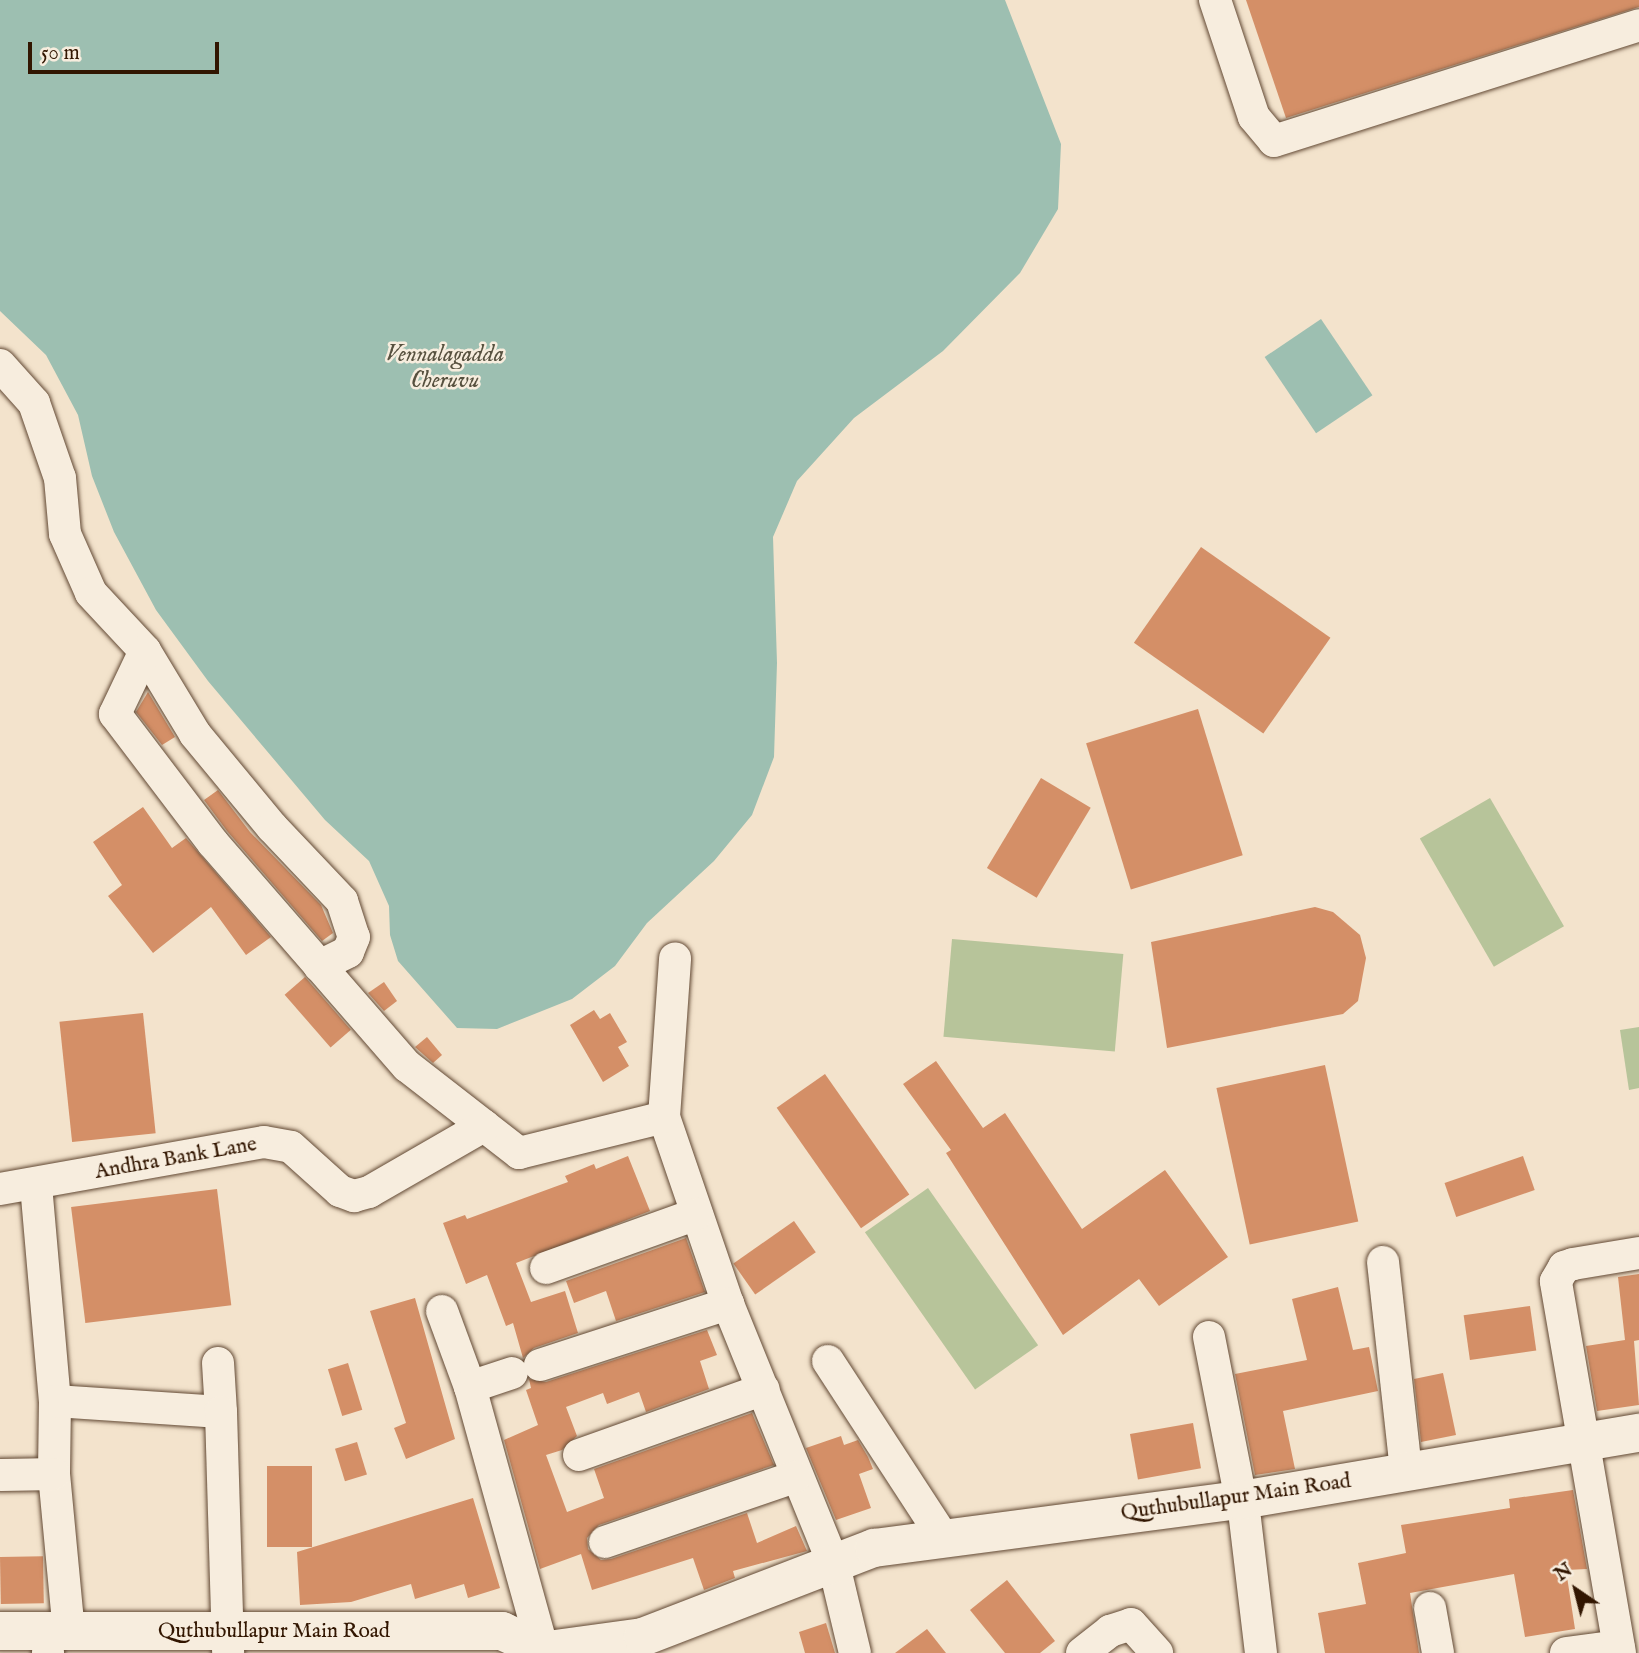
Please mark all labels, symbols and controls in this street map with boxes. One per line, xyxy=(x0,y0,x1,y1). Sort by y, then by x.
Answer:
scale bar xyxy=(32,28,222,72)
text: 50 m xyxy=(41,40,80,67)
water label: Vennalagadda Cheruvu xyxy=(386,341,504,395)
street label: Andhra Bank Lane xyxy=(93,1132,259,1186)
street label: Quthubullapur Main Road xyxy=(1119,1469,1353,1527)
north arrow xyxy=(1541,1555,1611,1625)
text: N xyxy=(1550,1558,1578,1587)
street label: Quthubullapur Main Road xyxy=(158,1619,390,1645)

